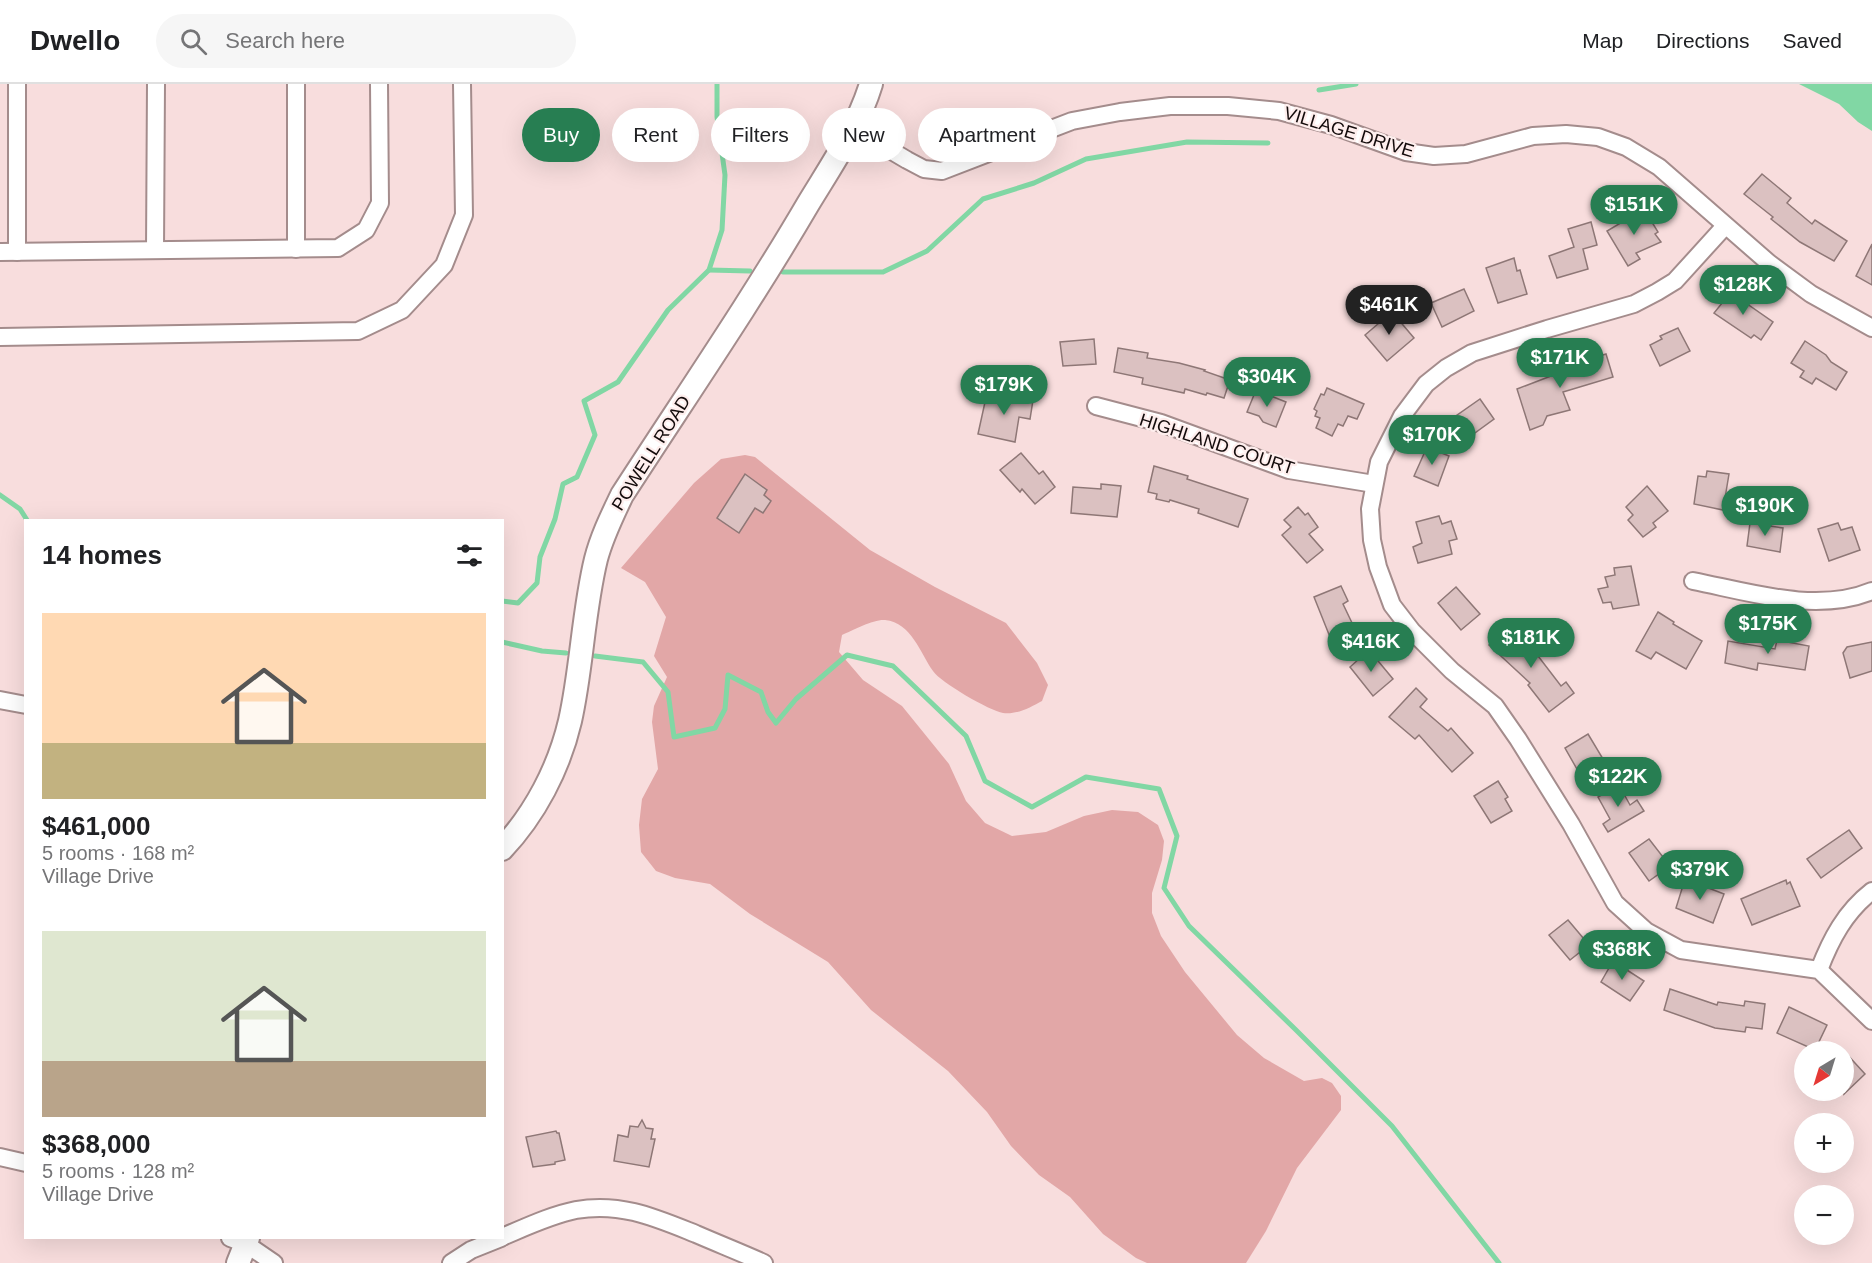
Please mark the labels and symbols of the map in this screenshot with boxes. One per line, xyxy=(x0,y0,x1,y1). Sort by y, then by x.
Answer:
street label: VILLAGE DRIVE xyxy=(1281,103,1417,161)
pin: $151K xyxy=(1592,185,1676,236)
pin: $128K xyxy=(1701,265,1785,316)
pin: $461K xyxy=(1347,285,1431,336)
pin: $171K xyxy=(1518,338,1602,389)
pin: $304K xyxy=(1225,357,1309,408)
pin: $179K xyxy=(962,365,1046,416)
street label: POWELL ROAD xyxy=(608,392,694,514)
street label: HIGHLAND COURT xyxy=(1137,410,1297,478)
pin: $170K xyxy=(1390,415,1474,466)
pin: $190K xyxy=(1723,486,1807,537)
pin: $175K xyxy=(1726,604,1810,655)
pin: $181K xyxy=(1489,618,1573,669)
pin: $416K xyxy=(1329,622,1413,673)
pin: $122K xyxy=(1576,757,1660,808)
pin: $379K xyxy=(1658,850,1742,901)
pin: $368K xyxy=(1580,930,1664,981)
north arrow xyxy=(1794,1041,1854,1101)

